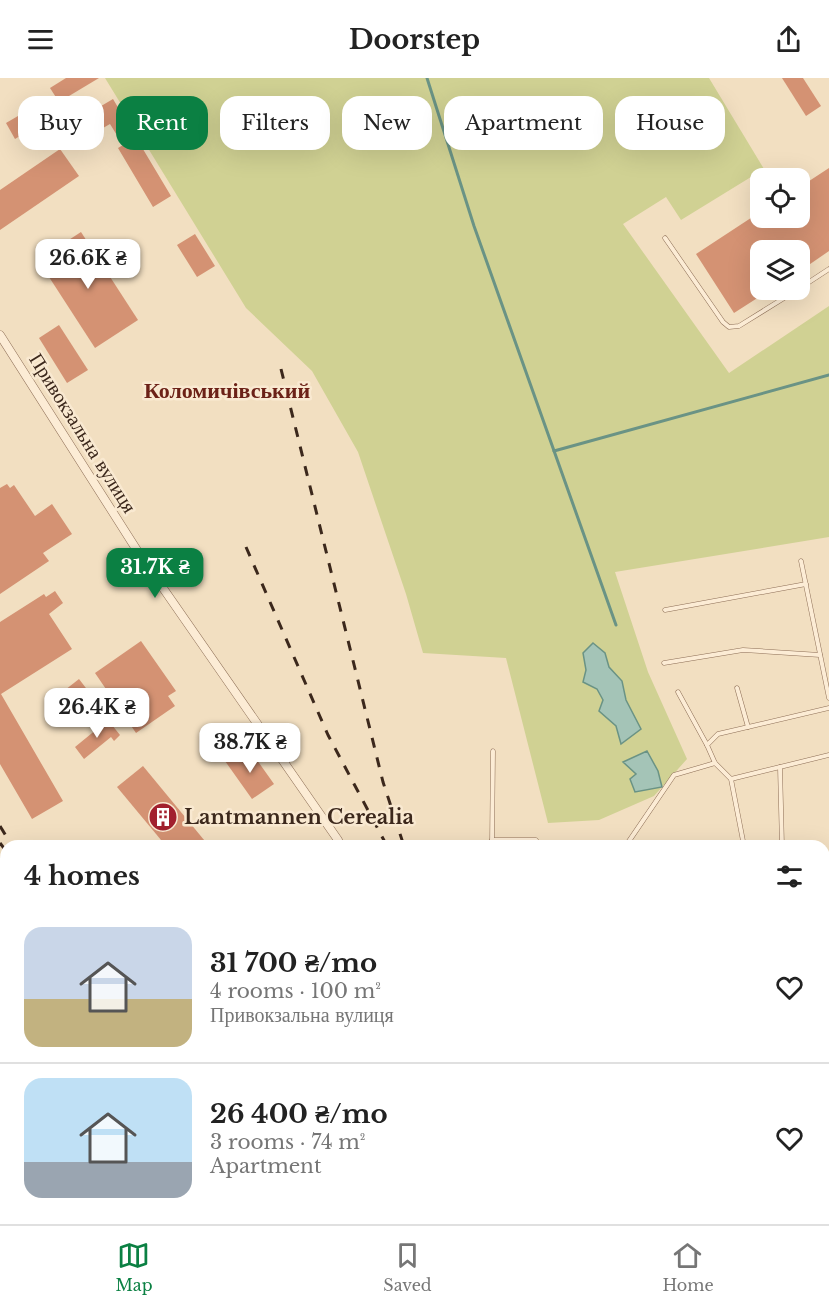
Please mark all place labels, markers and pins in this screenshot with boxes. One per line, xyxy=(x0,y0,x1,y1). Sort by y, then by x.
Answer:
pin: 26.6K ₴ xyxy=(33,239,143,290)
pin: 31.7K ₴ xyxy=(100,548,210,599)
pin: 26.4K ₴ xyxy=(42,688,152,739)
pin: 38.7K ₴ xyxy=(195,723,305,774)
building icon: Lantmannen Cerealia xyxy=(147,801,179,833)
place label: Lantmannen Cerealia xyxy=(184,805,414,829)

